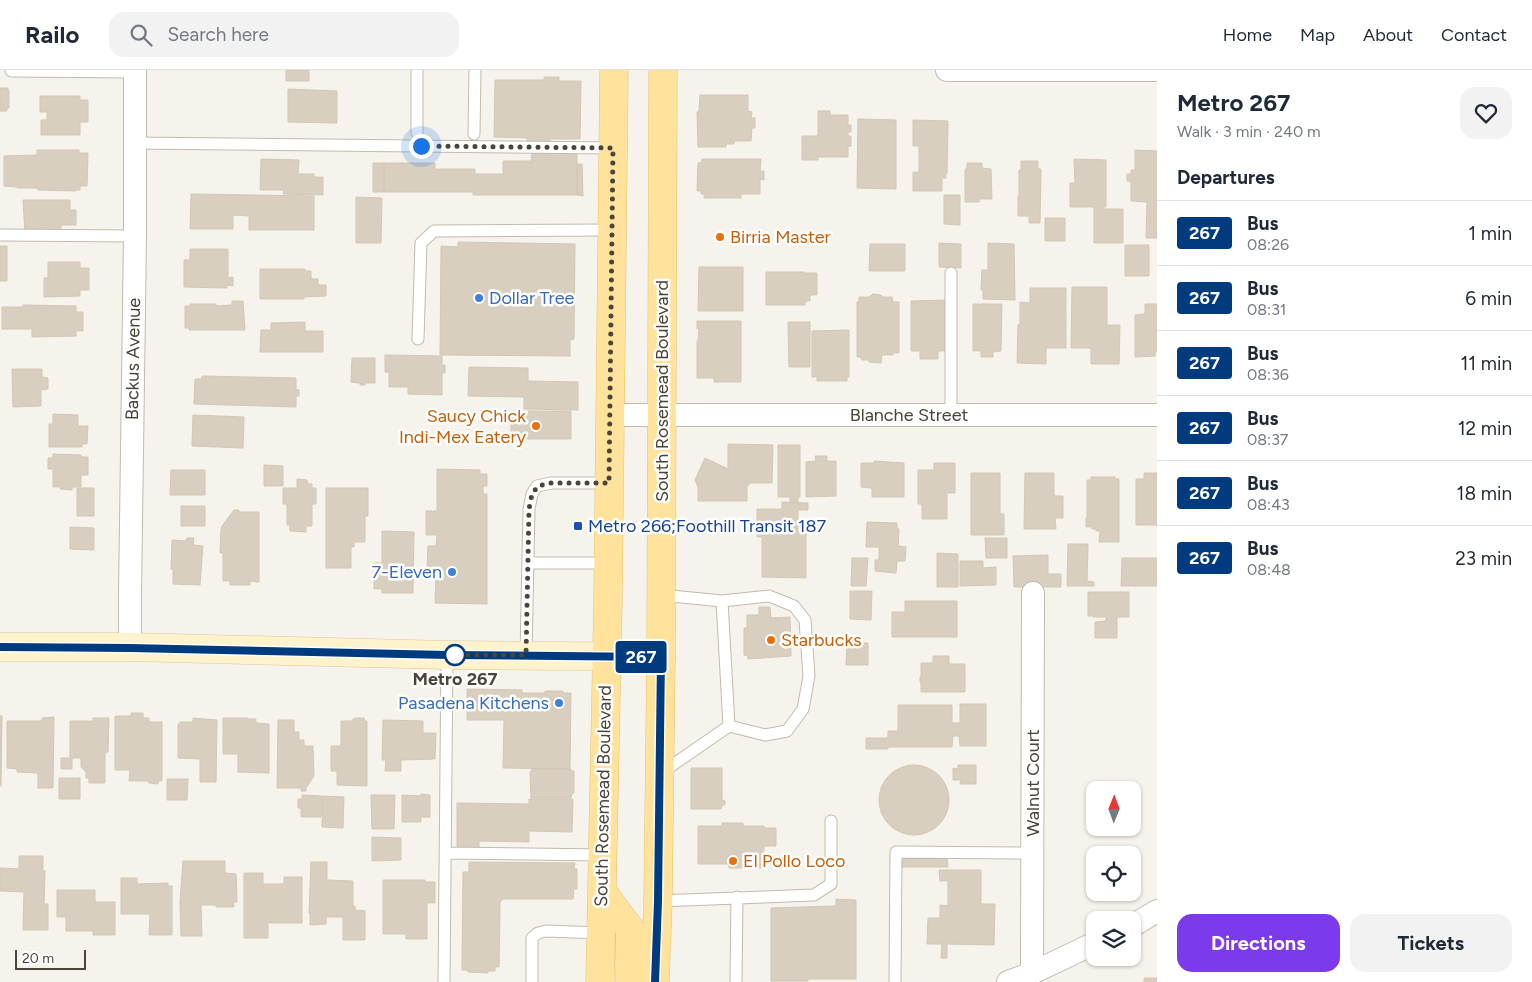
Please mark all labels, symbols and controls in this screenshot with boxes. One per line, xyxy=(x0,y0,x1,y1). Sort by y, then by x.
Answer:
search box xyxy=(109,12,459,57)
text: Railo xyxy=(25,20,79,49)
icon: search xyxy=(127,21,155,49)
text: Search here xyxy=(167,23,269,46)
text: Home xyxy=(1223,24,1272,46)
text: Map xyxy=(1300,24,1335,46)
text: About xyxy=(1363,24,1413,46)
text: Contact xyxy=(1441,24,1507,46)
button: heart xyxy=(1460,87,1512,139)
text: Metro 267 xyxy=(1177,88,1290,117)
text: Walk · 3 min · 240 m xyxy=(1177,122,1321,141)
your location xyxy=(409,134,434,159)
text: Departures xyxy=(1177,166,1275,189)
text: Bus xyxy=(1247,212,1278,235)
text: 267 xyxy=(1189,222,1220,244)
text: 1 min xyxy=(1468,222,1512,245)
place label: Birria Master xyxy=(730,226,831,248)
marker: Birria Master xyxy=(714,231,726,243)
text: 08:26 xyxy=(1247,235,1289,254)
text: Bus xyxy=(1247,277,1278,300)
street label: South Rosemead Boulevard xyxy=(651,280,673,502)
place label: Dollar Tree xyxy=(489,287,574,309)
text: 267 xyxy=(1189,287,1220,309)
text: 6 min xyxy=(1465,287,1512,310)
marker: Dollar Tree xyxy=(473,292,485,304)
street label: Backus Avenue xyxy=(121,297,145,420)
text: 08:31 xyxy=(1247,300,1286,319)
text: Bus xyxy=(1247,342,1278,365)
text: 267 xyxy=(1189,352,1220,374)
text: 11 min xyxy=(1460,352,1512,375)
text: 08:36 xyxy=(1247,365,1289,384)
street label: Blanche Street xyxy=(850,404,969,426)
place label: Saucy Chick Indi-Mex Eatery xyxy=(399,405,527,448)
text: Bus xyxy=(1247,407,1278,430)
text: 267 xyxy=(1189,417,1220,439)
text: 12 min xyxy=(1458,417,1512,440)
marker: Saucy Chick Indi-Mex Eatery xyxy=(530,420,542,432)
text: 08:37 xyxy=(1247,430,1288,449)
text: Bus xyxy=(1247,472,1278,495)
text: 267 xyxy=(1189,482,1220,504)
text: 18 min xyxy=(1457,482,1512,505)
text: 08:43 xyxy=(1247,495,1290,514)
place label: Metro 266;Foothill Transit 187 xyxy=(588,515,827,537)
marker: Metro 266;Foothill Transit 187 xyxy=(572,520,584,532)
text: Bus xyxy=(1247,537,1278,560)
text: 267 xyxy=(1189,547,1220,569)
text: 23 min xyxy=(1455,547,1512,570)
text: 08:48 xyxy=(1247,560,1291,579)
place label: 7-Eleven xyxy=(372,561,442,583)
marker: 7-Eleven xyxy=(446,566,458,578)
place label: Starbucks xyxy=(781,629,862,651)
marker: Starbucks xyxy=(765,634,777,646)
line badge: 267 xyxy=(612,641,670,673)
marker: Metro 267 xyxy=(444,644,466,666)
text: 267 xyxy=(626,646,656,668)
place label: Metro 267 xyxy=(412,668,498,690)
street label: South Rosemead Boulevard xyxy=(590,685,616,907)
place label: Pasadena Kitchens xyxy=(398,692,549,714)
marker: Pasadena Kitchens xyxy=(553,697,565,709)
street label: Walnut Court xyxy=(1022,729,1044,837)
north arrow xyxy=(1086,781,1141,836)
map controls xyxy=(1086,781,1141,966)
button: locate xyxy=(1086,846,1141,901)
place label: El Pollo Loco xyxy=(743,850,846,872)
marker: El Pollo Loco xyxy=(727,855,739,867)
button: layers xyxy=(1086,911,1141,966)
button: Directions xyxy=(1177,914,1340,972)
button: Tickets xyxy=(1350,914,1512,972)
scale bar xyxy=(15,947,86,970)
text: 20 m xyxy=(22,950,54,967)

